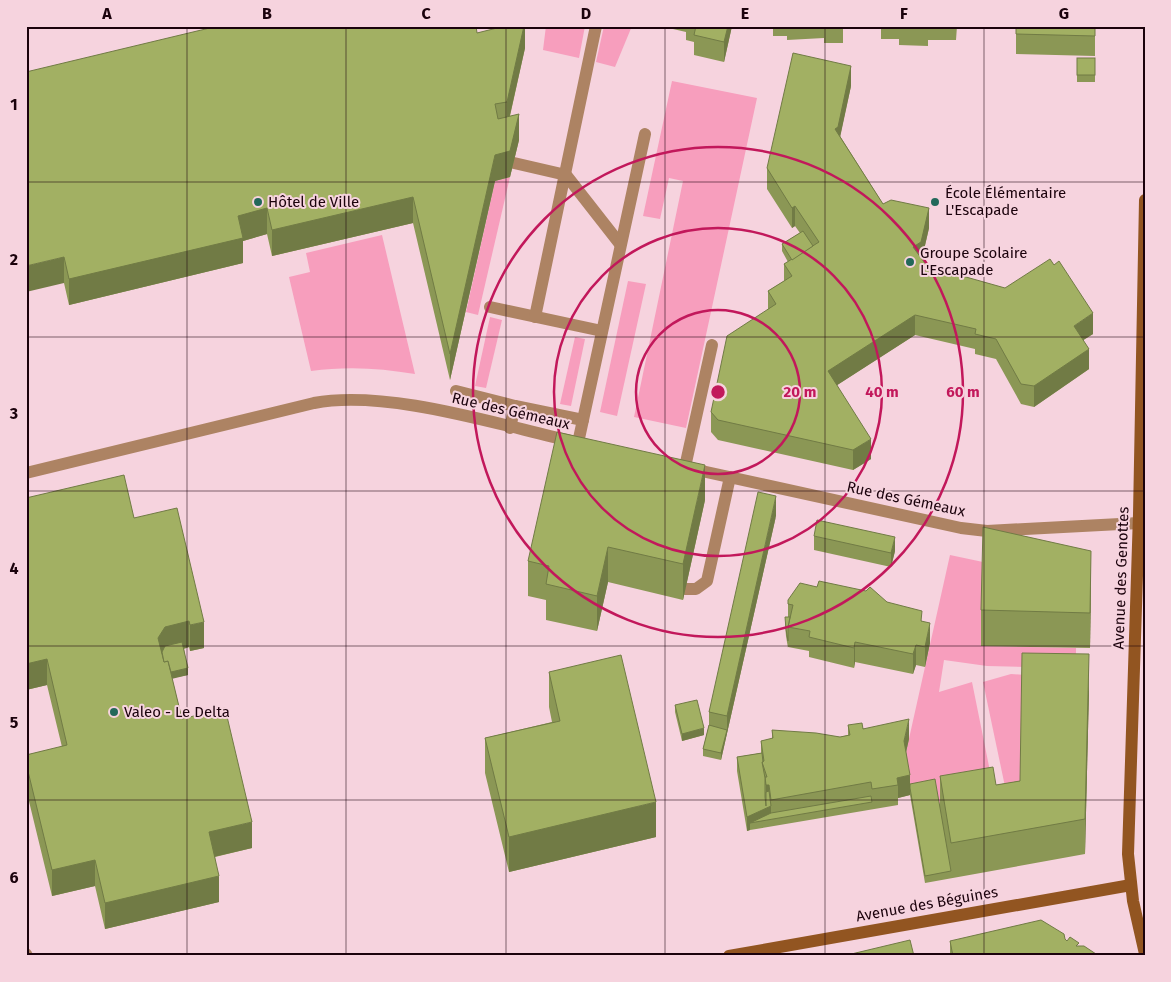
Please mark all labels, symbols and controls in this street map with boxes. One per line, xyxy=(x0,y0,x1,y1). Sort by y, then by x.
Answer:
text: A xyxy=(101,4,112,23)
text: B xyxy=(262,4,272,23)
text: C xyxy=(421,4,431,23)
text: D xyxy=(581,4,591,23)
text: E xyxy=(741,4,749,23)
text: F xyxy=(900,4,908,23)
text: G xyxy=(1059,4,1069,23)
text: 1 xyxy=(10,95,18,114)
place label: École Élémentaire L'Escapade xyxy=(945,184,1066,219)
place label: Hôtel de Ville xyxy=(268,193,359,211)
marker: Hôtel de Ville xyxy=(252,196,264,208)
marker: École Élémentaire L'Escapade xyxy=(929,196,941,208)
place label: Groupe Scolaire L'Escapade xyxy=(920,244,1027,279)
text: 2 xyxy=(10,250,18,269)
marker: Groupe Scolaire L'Escapade xyxy=(904,256,916,268)
centre of rings xyxy=(709,383,727,401)
text: 20 m xyxy=(784,383,816,401)
text: 40 m xyxy=(865,383,899,401)
text: 60 m xyxy=(946,383,980,401)
street label: Rue des Gémeaux xyxy=(450,389,573,434)
text: 3 xyxy=(9,404,18,423)
street label: Rue des Gémeaux xyxy=(845,478,968,521)
street label: Avenue des Genottes xyxy=(1110,506,1132,650)
text: 4 xyxy=(9,559,19,578)
place label: Valeo - Le Delta xyxy=(124,703,230,721)
marker: Valeo - Le Delta xyxy=(108,706,120,718)
text: 5 xyxy=(10,713,19,732)
text: 6 xyxy=(9,868,19,887)
street label: Avenue des Béguines xyxy=(855,883,999,925)

